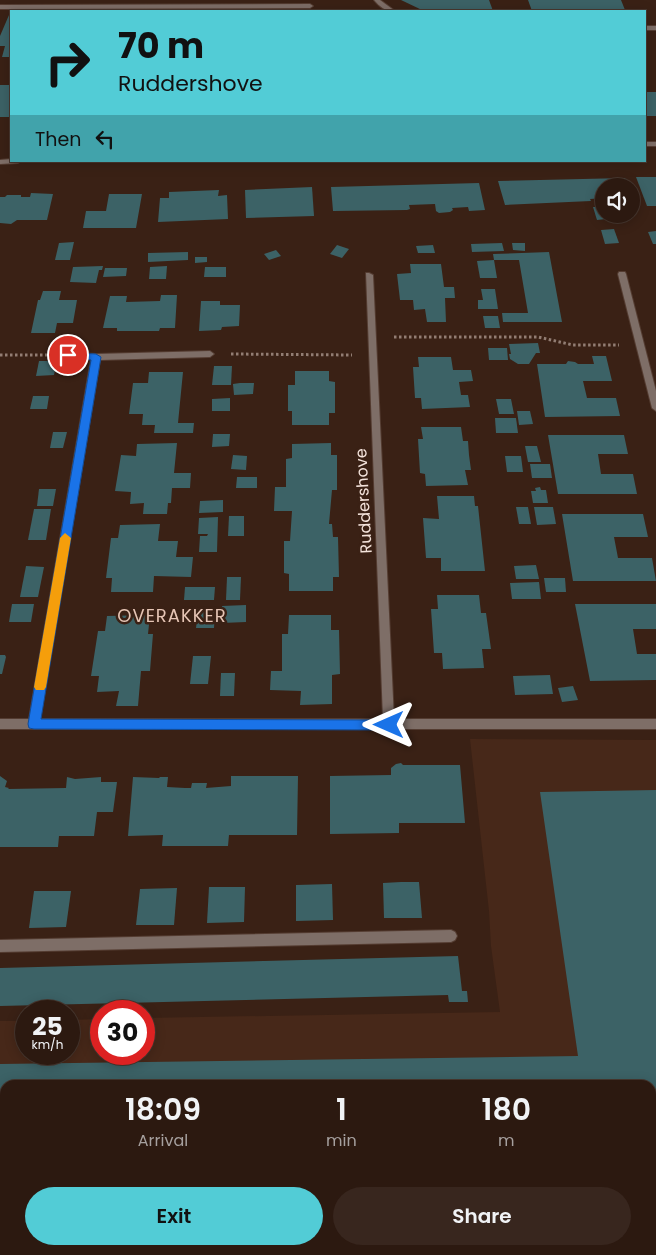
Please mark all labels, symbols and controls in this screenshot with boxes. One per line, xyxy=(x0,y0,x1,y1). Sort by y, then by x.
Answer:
text: 70 m xyxy=(118,21,204,70)
icon: right xyxy=(35,30,100,95)
text: Ruddershove xyxy=(118,68,263,99)
icon: left xyxy=(91,125,119,153)
text: Then xyxy=(35,126,81,153)
map controls xyxy=(595,178,640,223)
button: sound xyxy=(595,178,640,223)
pin xyxy=(47,334,89,376)
icon: arrive xyxy=(54,341,82,369)
street label: Ruddershove xyxy=(349,448,378,554)
district label: OVERAKKER xyxy=(117,603,227,628)
position arrow xyxy=(362,698,414,750)
speed limit sign: 30 xyxy=(90,1000,155,1065)
text: 25 xyxy=(32,1009,63,1044)
text: km/h xyxy=(32,1036,63,1053)
text: 18:09 xyxy=(125,1088,201,1131)
text: 1 xyxy=(336,1088,347,1131)
text: 180 xyxy=(482,1088,531,1131)
text: Arrival xyxy=(138,1129,188,1152)
text: min xyxy=(326,1129,357,1152)
text: m xyxy=(498,1129,515,1152)
button: Exit xyxy=(25,1187,323,1245)
button: Share xyxy=(333,1187,631,1245)

